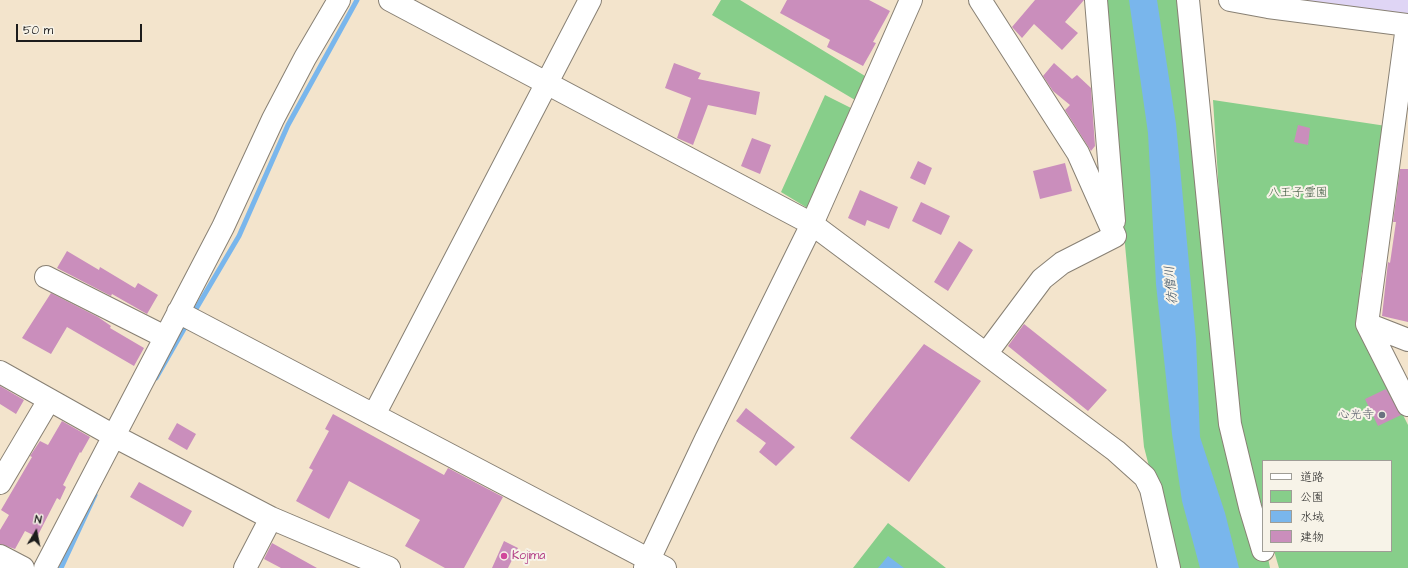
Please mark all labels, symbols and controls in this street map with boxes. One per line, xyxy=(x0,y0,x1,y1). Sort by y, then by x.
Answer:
scale bar xyxy=(18,16,144,42)
text: 50 m xyxy=(23,22,53,39)
park label: 八王子霊園 xyxy=(1268,186,1328,200)
water label: 彷僧川 xyxy=(1163,265,1181,305)
place label: 心光寺 xyxy=(1338,408,1374,422)
marker: 心光寺 xyxy=(1377,410,1387,420)
legend xyxy=(1262,460,1392,552)
text: 道路 xyxy=(1300,469,1324,486)
text: 公園 xyxy=(1300,489,1324,506)
text: 水域 xyxy=(1300,509,1324,526)
north arrow xyxy=(16,512,56,552)
text: N xyxy=(33,512,43,528)
text: 建物 xyxy=(1300,529,1324,546)
place label: Kojima xyxy=(512,549,545,563)
marker: Kojima xyxy=(499,551,509,561)

